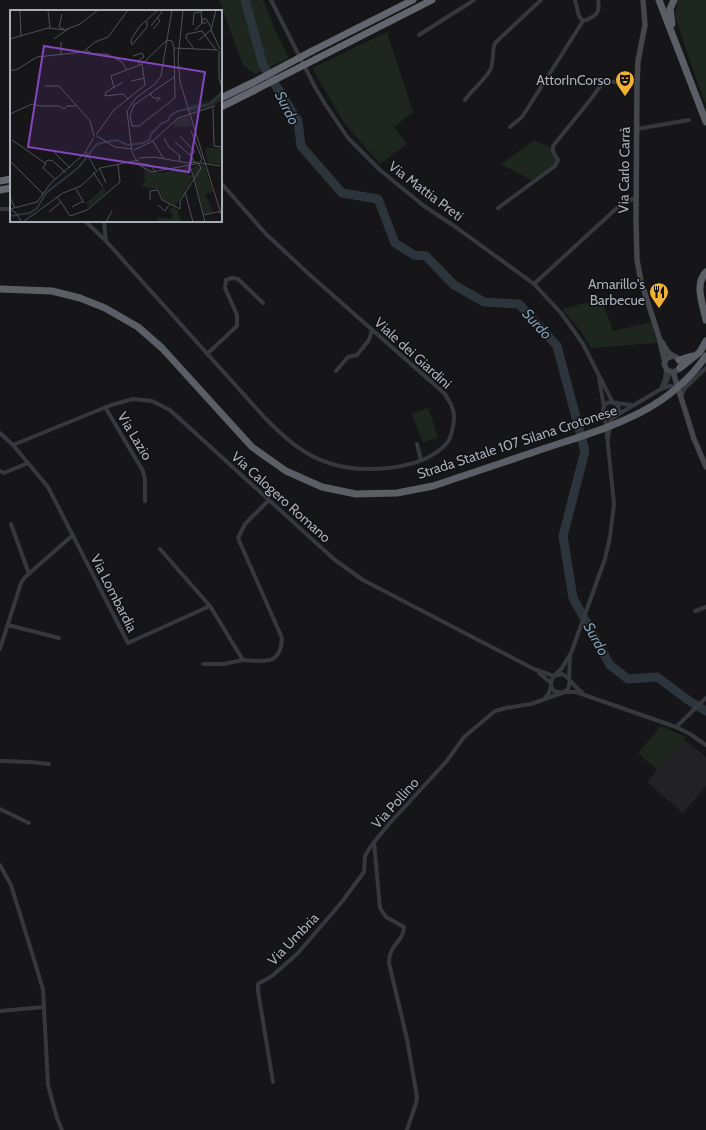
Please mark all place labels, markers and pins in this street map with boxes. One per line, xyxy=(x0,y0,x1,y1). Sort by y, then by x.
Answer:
theatre icon: AttorInCorso xyxy=(614,69,636,97)
place label: AttorInCorso xyxy=(536,71,611,89)
place label: Amarillo's Barbecue xyxy=(588,275,645,309)
restaurant icon: Amarillo's Barbecue xyxy=(648,281,670,309)

